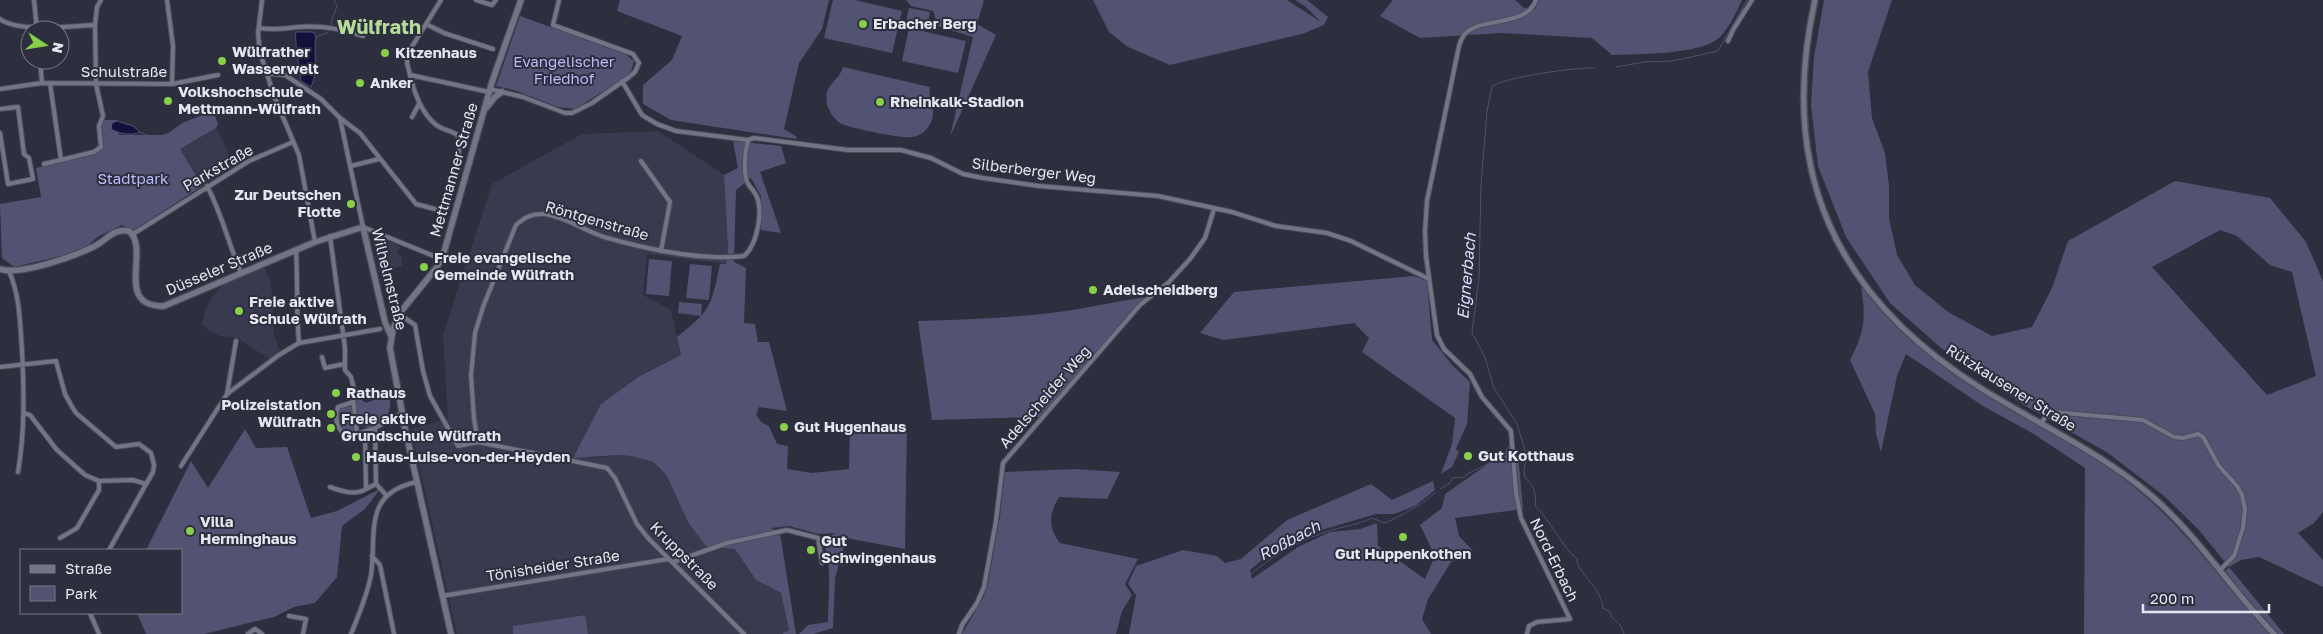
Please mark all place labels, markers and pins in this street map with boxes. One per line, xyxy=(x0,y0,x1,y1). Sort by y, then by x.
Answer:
place label: Erbacher Berg xyxy=(873,14,977,32)
marker: Erbacher Berg xyxy=(857,18,869,30)
place label: Wülfrather Wasserwelt xyxy=(232,42,319,77)
place label: Kitzenhaus xyxy=(395,43,477,61)
marker: Kitzenhaus xyxy=(379,47,391,59)
marker: Wülfrather Wasserwelt xyxy=(216,55,228,67)
place label: Anker xyxy=(370,73,413,91)
marker: Anker xyxy=(354,77,366,89)
place label: Volkshochschule Mettmann-Wülfrath xyxy=(178,82,321,117)
place label: Rheinkalk-Stadion xyxy=(890,92,1024,110)
marker: Volkshochschule Mettmann-Wülfrath xyxy=(162,95,174,107)
marker: Rheinkalk-Stadion xyxy=(874,96,886,108)
place label: Zur Deutschen Flotte xyxy=(235,185,341,220)
marker: Zur Deutschen Flotte xyxy=(345,198,357,210)
place label: Freie evangelische Gemeinde Wülfrath xyxy=(434,248,574,283)
marker: Freie evangelische Gemeinde Wülfrath xyxy=(418,261,430,273)
place label: Adelscheidberg xyxy=(1103,280,1218,298)
marker: Adelscheidberg xyxy=(1087,284,1099,296)
place label: Freie aktive Schule Wülfrath xyxy=(249,292,367,327)
marker: Freie aktive Schule Wülfrath xyxy=(233,305,245,317)
place label: Rathaus xyxy=(346,383,406,401)
marker: Rathaus xyxy=(330,387,342,399)
place label: Polizeistation Wülfrath xyxy=(221,395,321,430)
marker: Polizeistation Wülfrath xyxy=(325,408,337,420)
place label: Freie aktive Grundschule Wülfrath xyxy=(341,409,501,444)
place label: Gut Hugenhaus xyxy=(794,417,906,435)
marker: Gut Hugenhaus xyxy=(778,421,790,433)
marker: Freie aktive Grundschule Wülfrath xyxy=(325,422,337,434)
place label: Gut Kotthaus xyxy=(1478,446,1574,464)
place label: Haus-Luise-von-der-Heyden xyxy=(366,447,570,465)
marker: Gut Kotthaus xyxy=(1462,450,1474,462)
marker: Haus-Luise-von-der-Heyden xyxy=(350,451,362,463)
place label: Villa Herminghaus xyxy=(200,512,297,547)
marker: Villa Herminghaus xyxy=(184,525,196,537)
place label: Gut Schwingenhaus xyxy=(821,531,937,566)
marker: Gut Huppenkothen xyxy=(1397,531,1409,543)
marker: Gut Schwingenhaus xyxy=(805,544,817,556)
place label: Gut Huppenkothen xyxy=(1335,544,1471,562)

